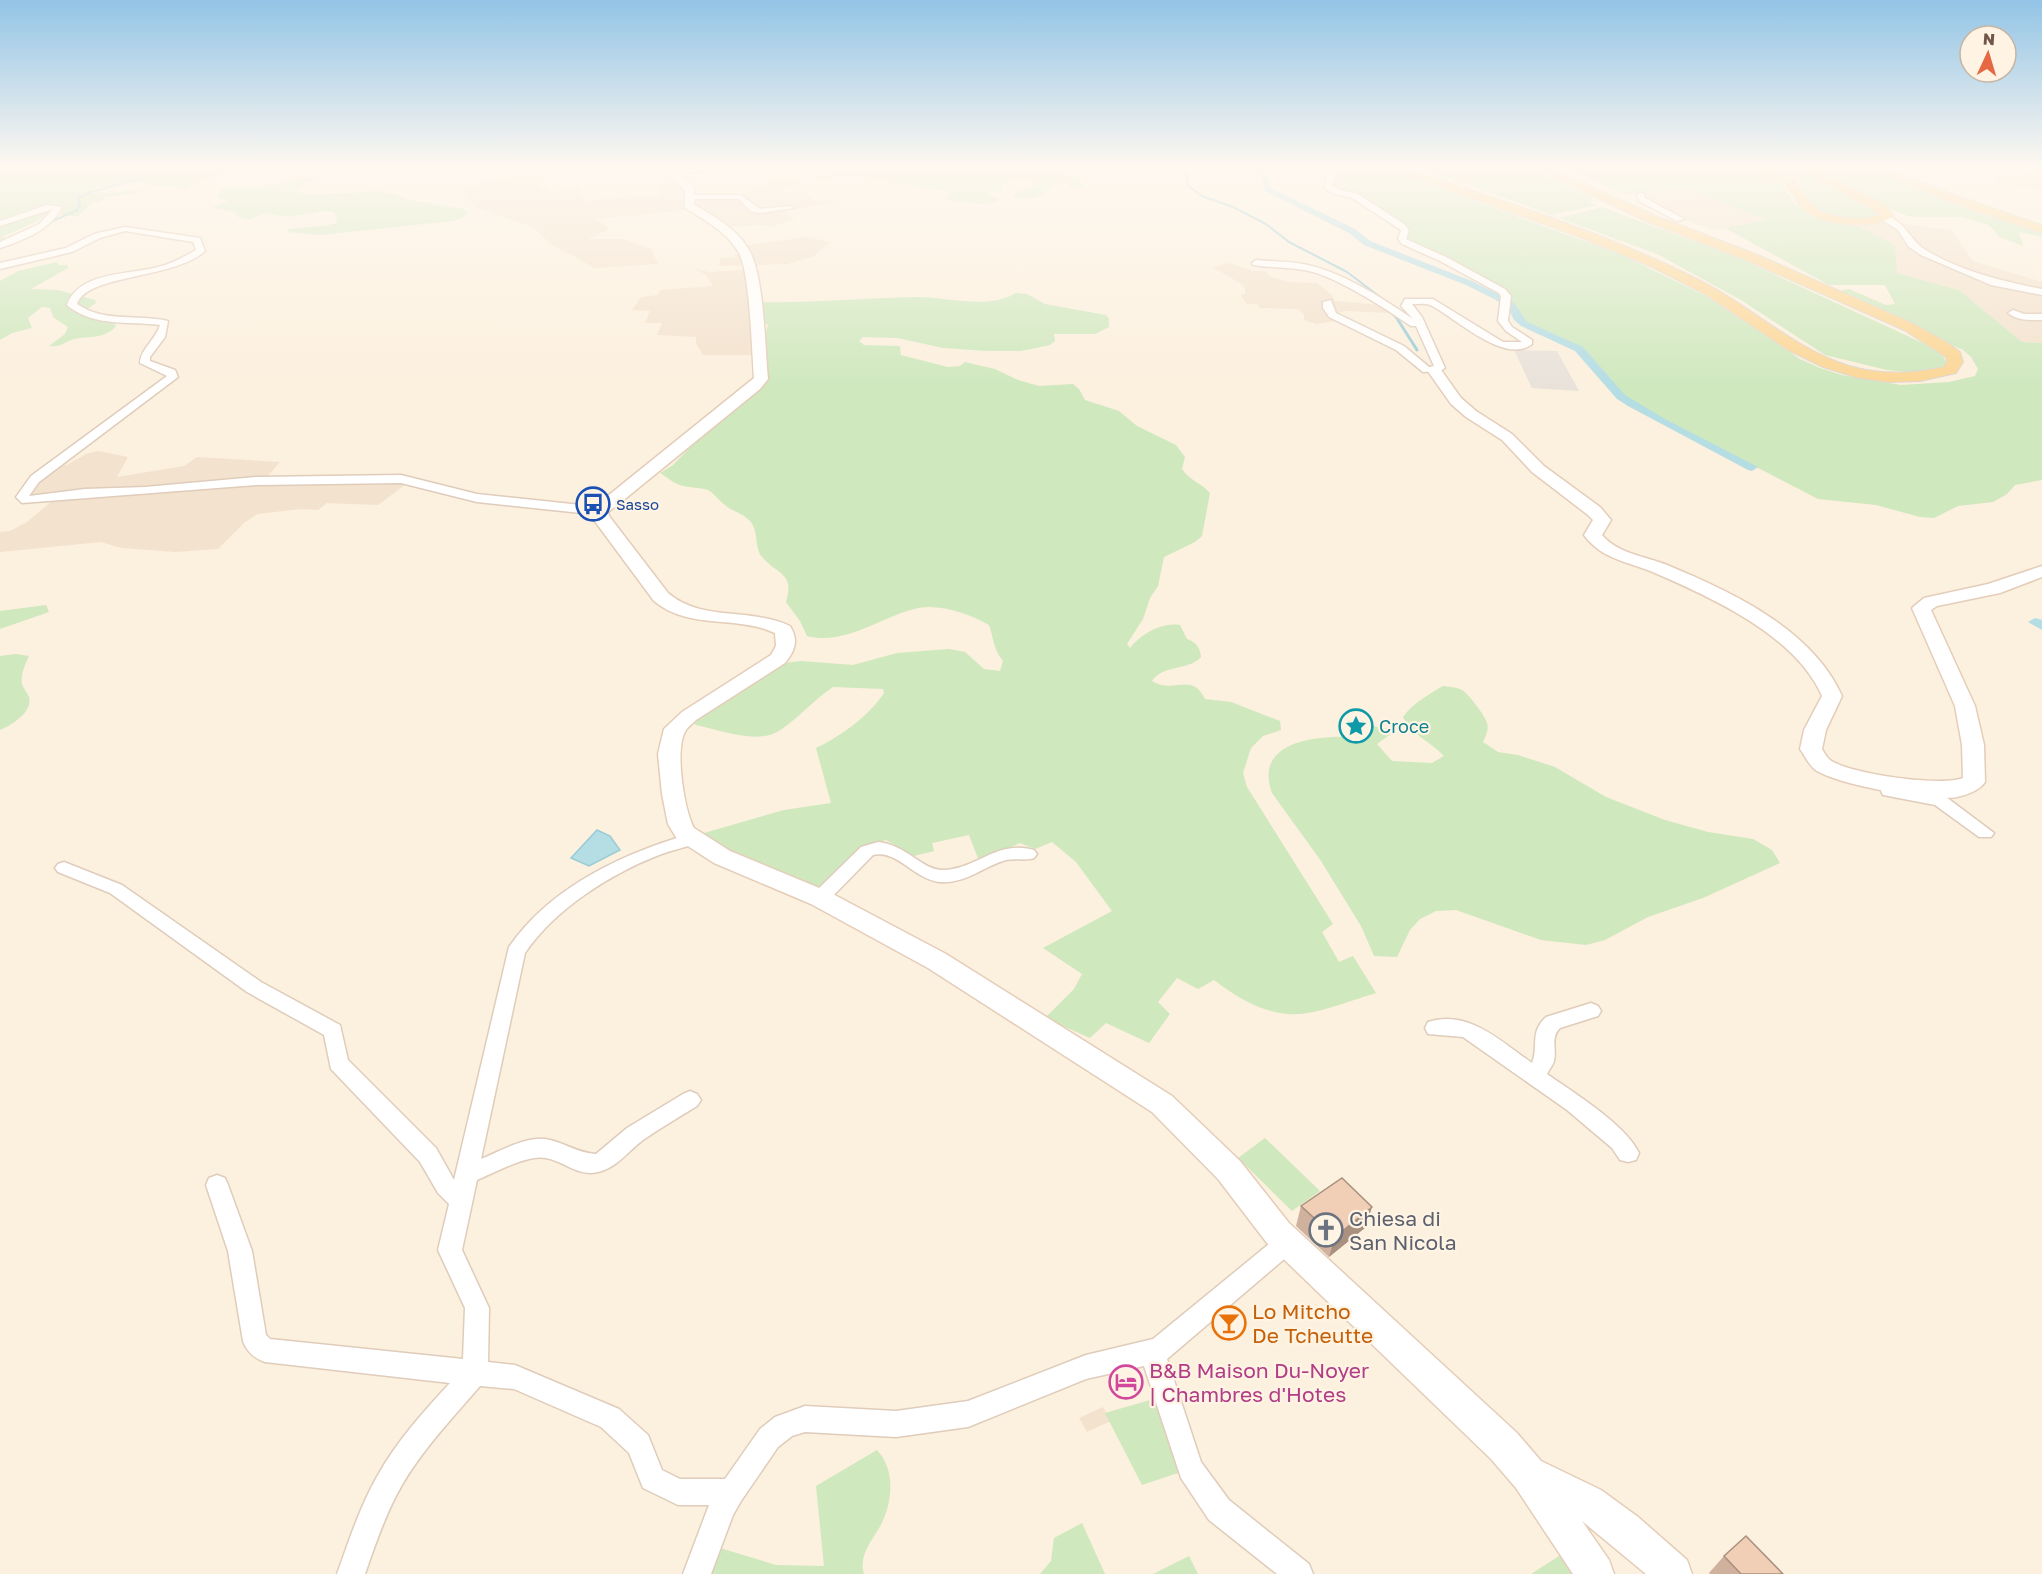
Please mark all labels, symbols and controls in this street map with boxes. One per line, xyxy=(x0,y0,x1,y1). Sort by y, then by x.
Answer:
north arrow xyxy=(1958,24,2018,84)
text: N xyxy=(1982,29,1996,49)
bus stop icon: Sasso xyxy=(575,486,611,522)
place label: Sasso xyxy=(616,495,659,513)
place icon: Croce xyxy=(1338,708,1374,744)
place label: Croce xyxy=(1379,715,1429,737)
place label: Chiesa di San Nicola xyxy=(1349,1205,1457,1255)
church icon: Chiesa di San Nicola xyxy=(1308,1212,1344,1248)
place label: Lo Mitcho De Tcheutte xyxy=(1252,1298,1373,1348)
bar icon: Lo Mitcho De Tcheutte xyxy=(1211,1305,1247,1341)
place label: B&B Maison Du-Noyer | Chambres d'Hotes xyxy=(1149,1357,1369,1407)
hotel icon: B&B Maison Du-Noyer | Chambres d'Hotes xyxy=(1108,1364,1144,1400)

